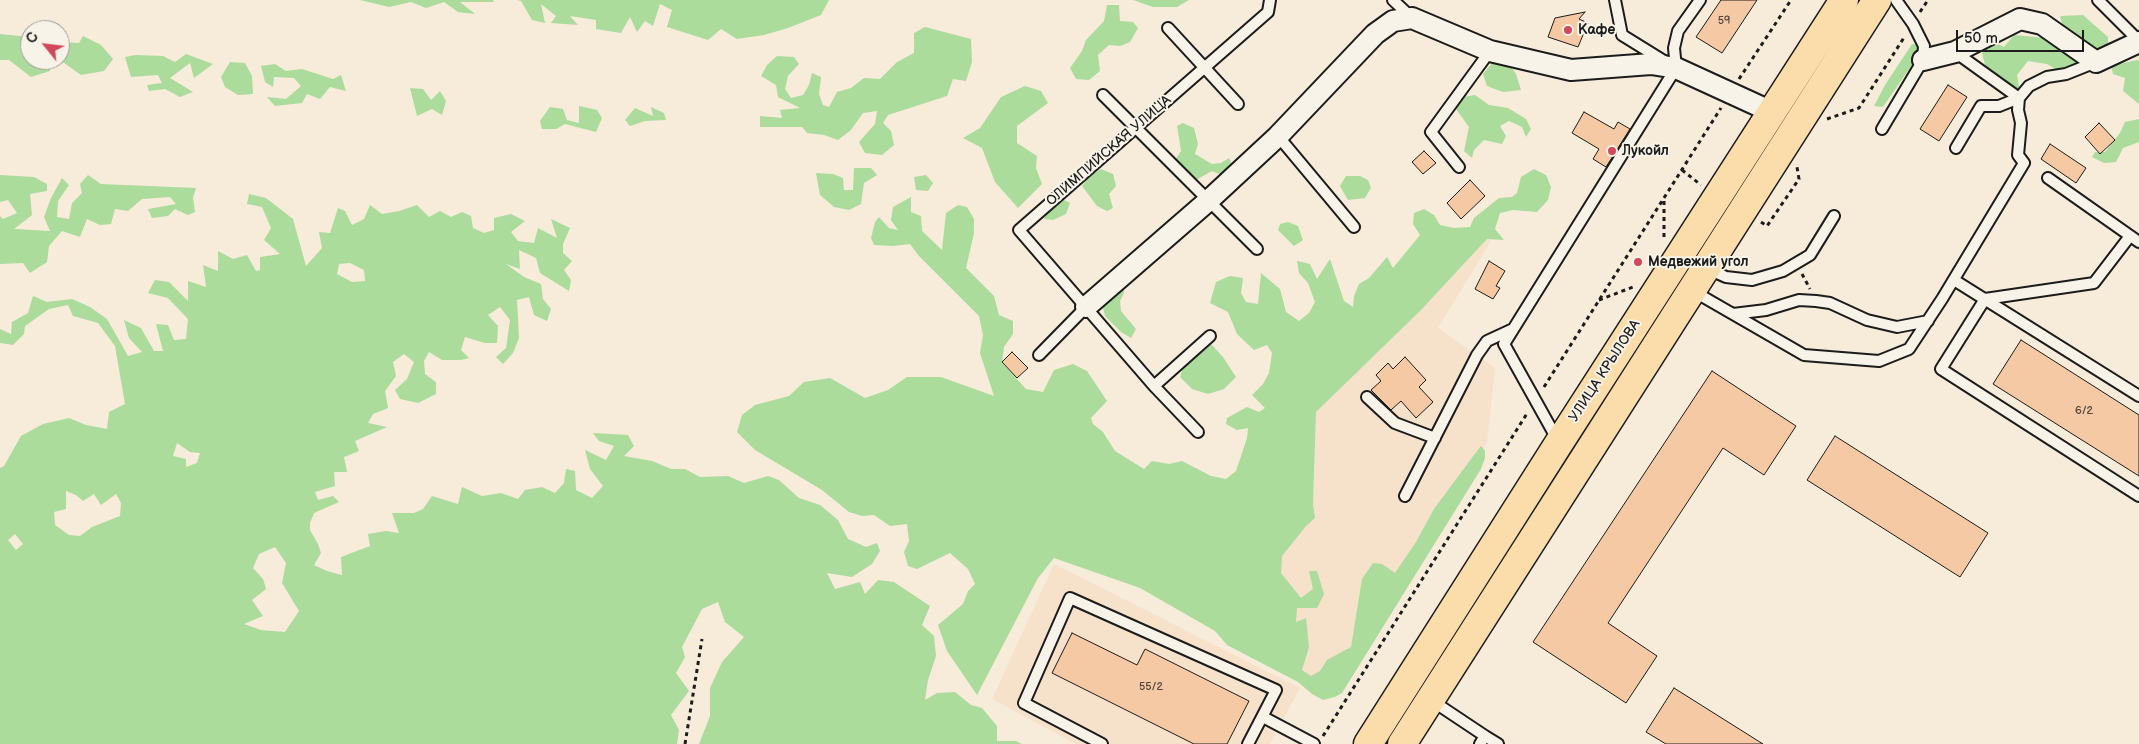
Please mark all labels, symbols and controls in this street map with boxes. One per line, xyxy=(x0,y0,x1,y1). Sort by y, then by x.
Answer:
house number: 59 xyxy=(1718,14,1730,28)
north arrow xyxy=(20,20,70,70)
scale bar xyxy=(1959,20,2086,52)
place label: Кафе xyxy=(1578,22,1615,38)
marker: Кафе xyxy=(1562,24,1574,36)
text: 50 m xyxy=(1964,29,1998,48)
text: С xyxy=(23,30,42,46)
street label: ОЛИМПИЙСКАЯ УЛИЦА xyxy=(1043,92,1175,210)
place label: Лукойл xyxy=(1622,143,1669,159)
marker: Лукойл xyxy=(1606,145,1618,157)
place label: Медвежий угол xyxy=(1648,254,1748,270)
marker: Медвежий угол xyxy=(1632,256,1644,268)
street label: УЛИЦА КРЫЛОВА xyxy=(1566,317,1644,425)
house number: 6/2 xyxy=(2075,404,2093,418)
house number: 55/2 xyxy=(1139,680,1163,694)

